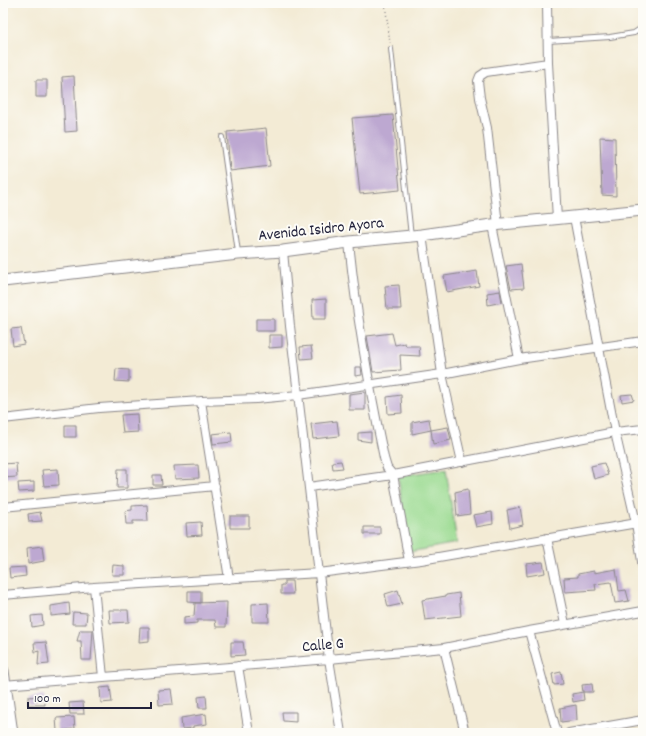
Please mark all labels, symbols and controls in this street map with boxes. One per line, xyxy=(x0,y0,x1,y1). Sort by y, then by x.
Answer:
street label: Avenida Isidro Ayora xyxy=(257,212,385,248)
street label: Calle G xyxy=(301,633,345,659)
scale bar xyxy=(28,684,151,710)
text: 100 m xyxy=(34,691,61,708)

